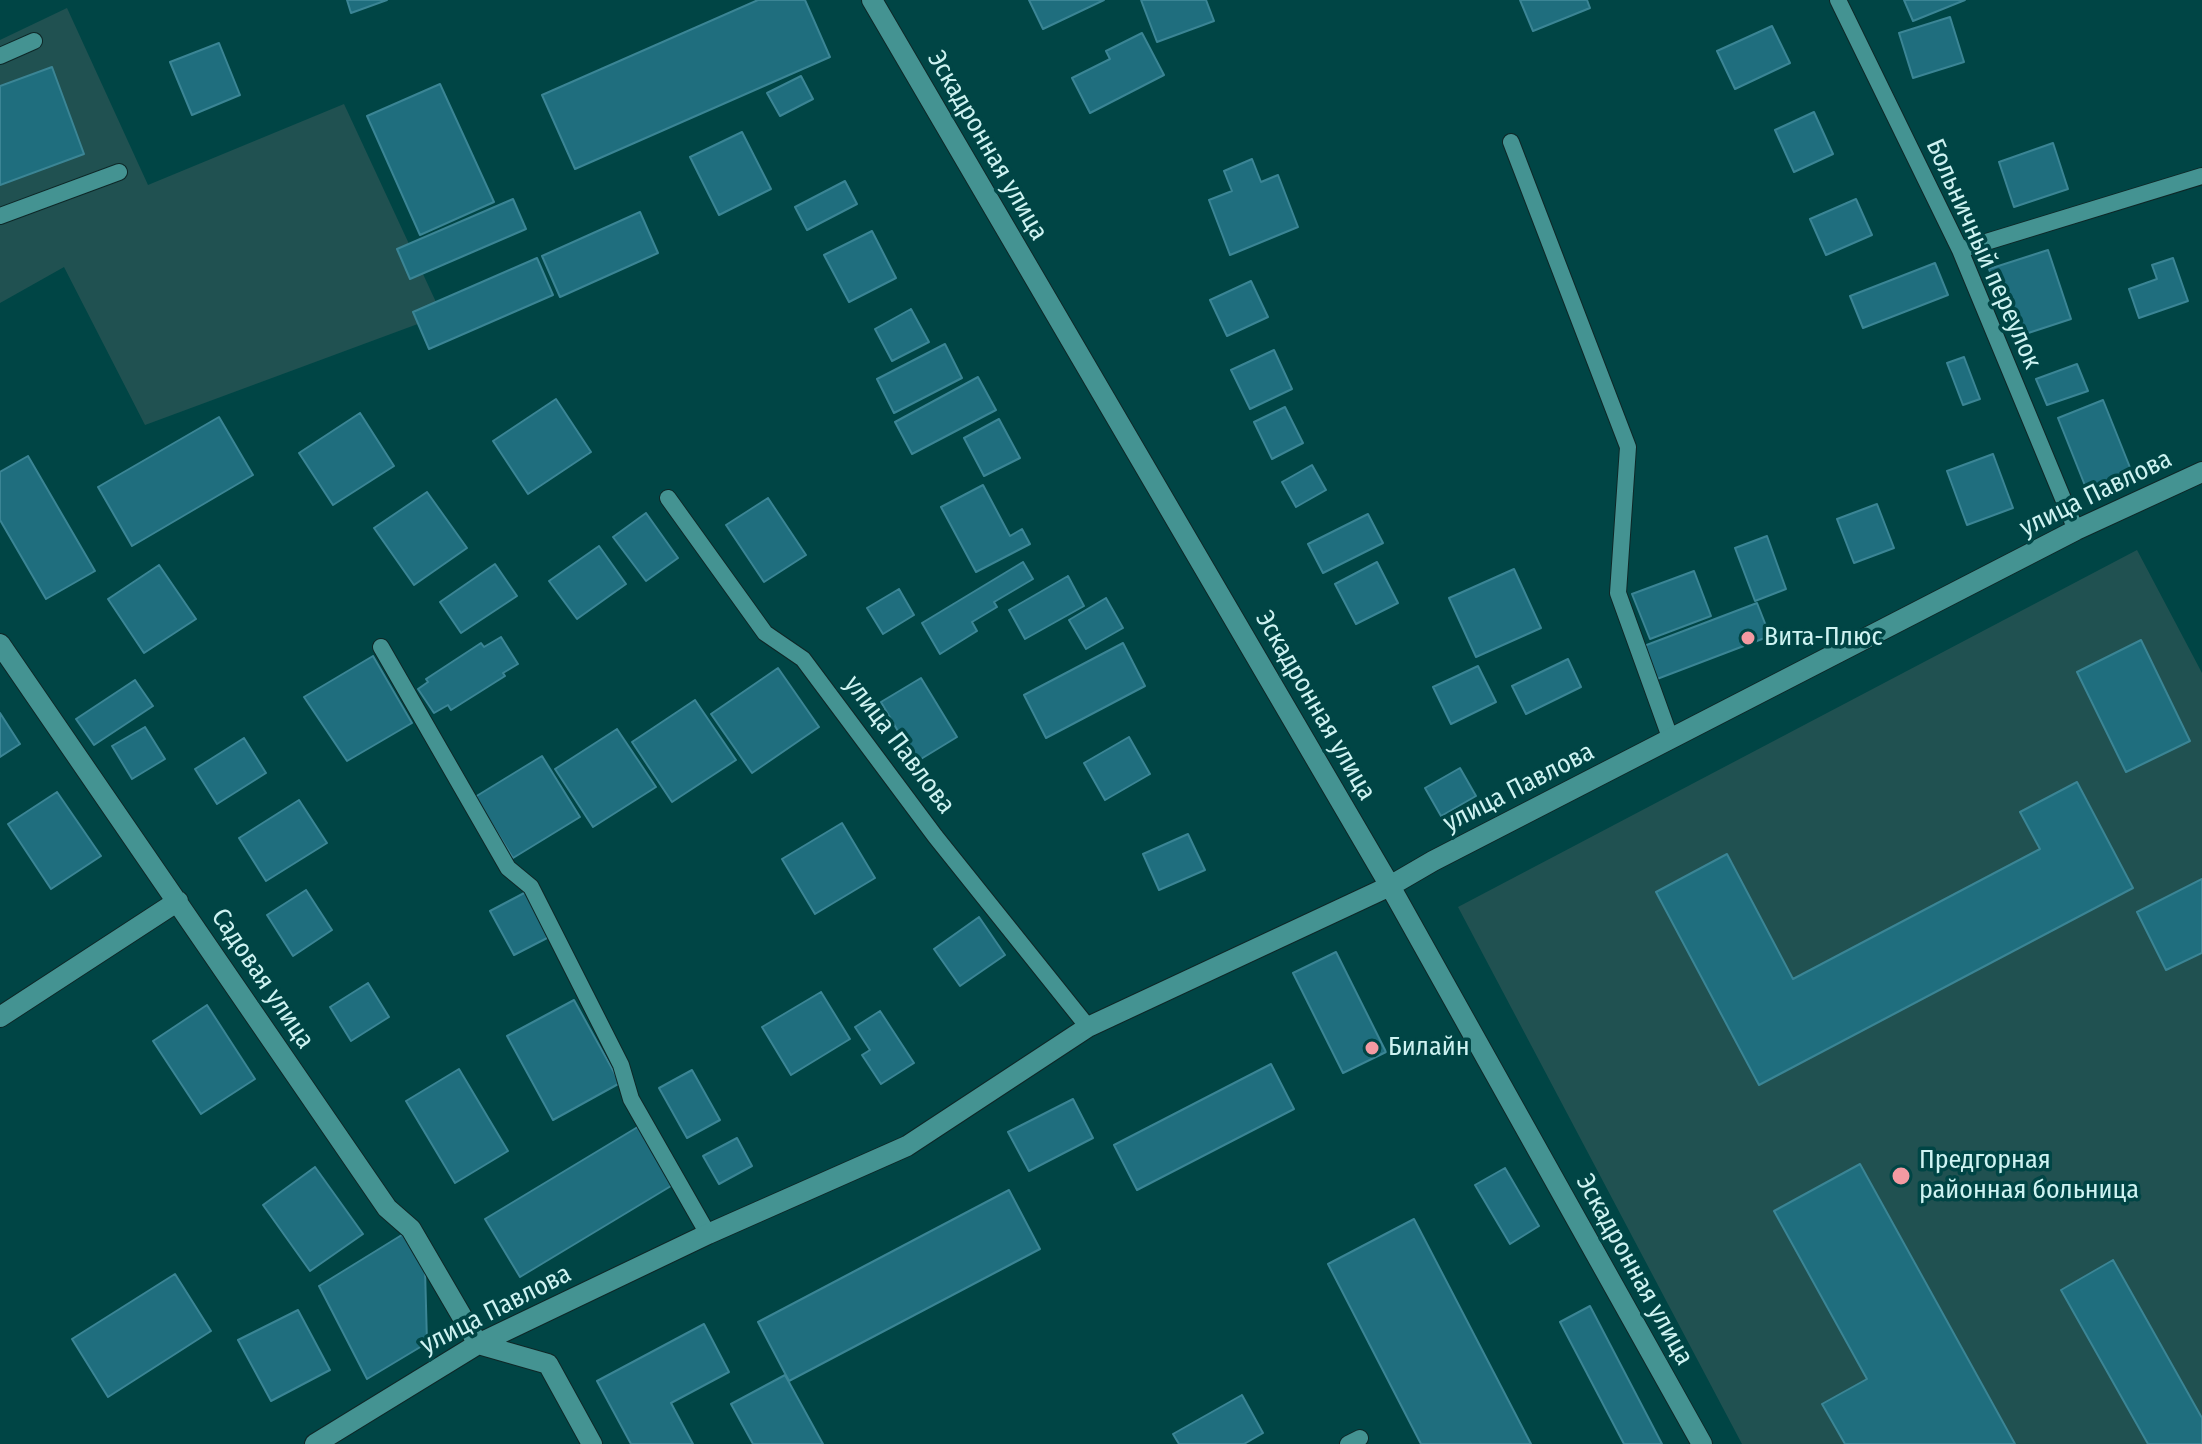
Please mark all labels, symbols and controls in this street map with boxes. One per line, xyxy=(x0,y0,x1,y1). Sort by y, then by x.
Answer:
street label: Эскадронная улица xyxy=(920,46,1054,246)
street label: Больничный переулок xyxy=(1918,134,2048,374)
street label: улица Павлова xyxy=(2015,444,2177,544)
street label: Эскадронная улица xyxy=(1248,606,1382,806)
place label: Вита-Плюс xyxy=(1764,622,1883,654)
marker: Вита-Плюс xyxy=(1739,629,1757,647)
street label: улица Павлова xyxy=(837,670,961,820)
street label: улица Павлова xyxy=(1438,737,1600,839)
street label: Садовая улица xyxy=(204,903,320,1055)
place label: Билайн xyxy=(1388,1032,1470,1064)
marker: Билайн xyxy=(1363,1039,1381,1057)
place label: Предгорная районная больница xyxy=(1919,1145,2139,1206)
marker: Предгорная районная больница xyxy=(1890,1165,1912,1187)
street label: Эскадронная улица xyxy=(1569,1169,1699,1371)
street label: улица Павлова xyxy=(415,1259,577,1361)

